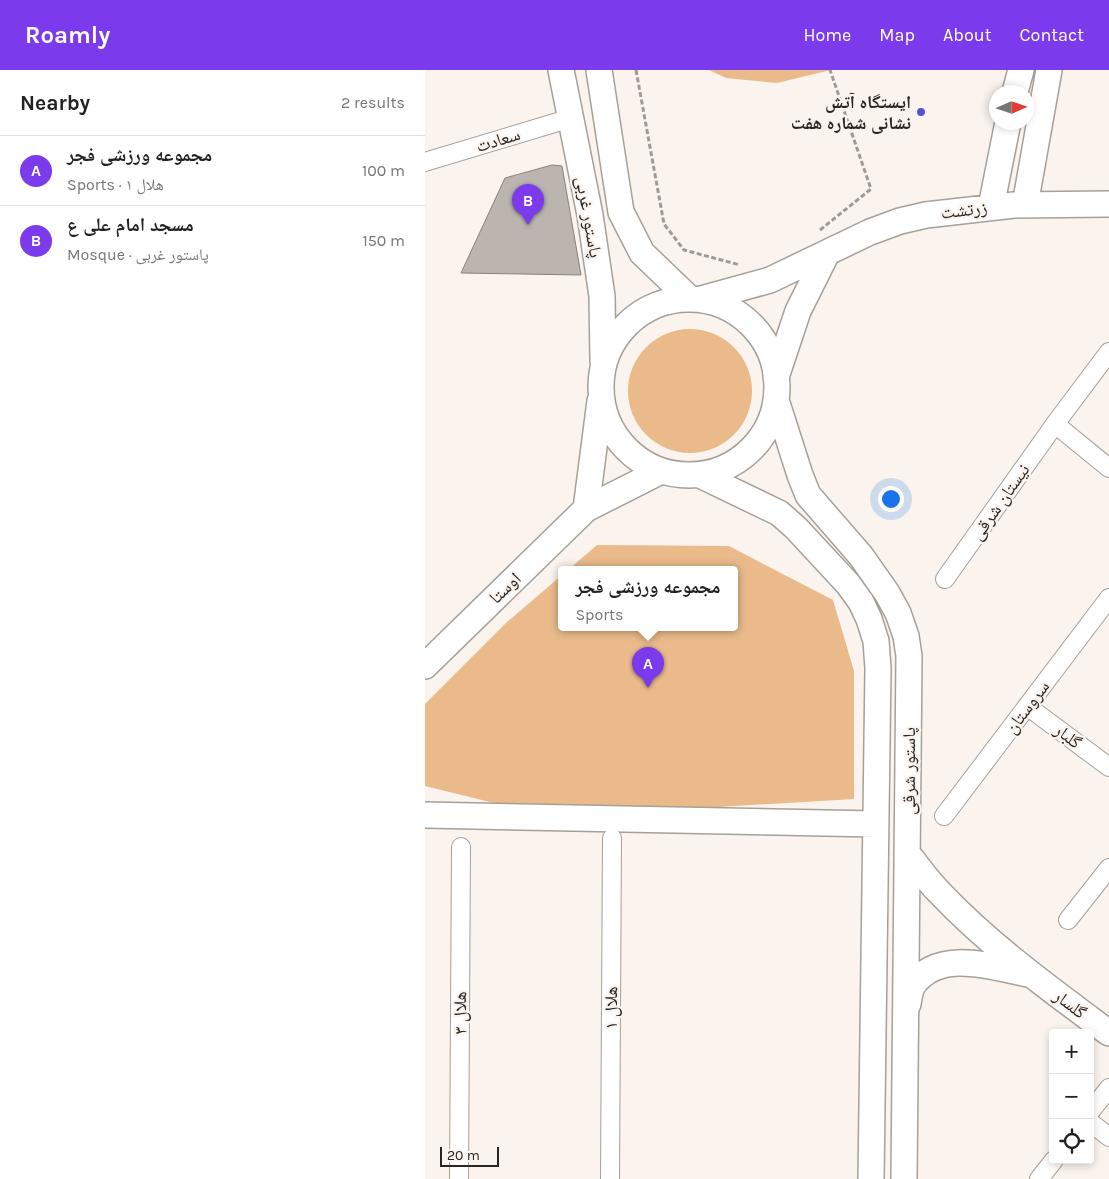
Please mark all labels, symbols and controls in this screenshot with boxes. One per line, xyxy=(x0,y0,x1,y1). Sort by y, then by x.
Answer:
text: Roamly xyxy=(25,21,110,49)
text: Home xyxy=(803,24,851,46)
text: Map xyxy=(879,24,915,46)
text: About xyxy=(943,24,992,46)
text: Contact xyxy=(1020,24,1084,46)
north arrow xyxy=(989,85,1034,130)
text: Nearby xyxy=(20,91,90,115)
place label: ایستگاه آتش نشانی شماره هفت xyxy=(791,91,911,134)
text: 2 results xyxy=(341,93,405,112)
marker: ایستگاه آتش نشانی شماره هفت xyxy=(915,106,927,118)
street label: سعادت xyxy=(473,123,523,157)
text: مجموعه ورزشی فجر xyxy=(67,144,212,166)
text: A xyxy=(31,161,41,180)
text: 100 m xyxy=(362,161,405,180)
text: Sports · هلال ۱ xyxy=(67,175,164,194)
street label: پاستور غربی xyxy=(571,175,607,260)
pin: B xyxy=(512,184,544,225)
street label: زرتشت xyxy=(939,196,989,224)
text: مسجد امام علی ع xyxy=(67,214,194,236)
text: B xyxy=(31,231,41,250)
text: 150 m xyxy=(362,231,405,250)
text: Mosque · پاستور غربی xyxy=(67,245,209,264)
street label: نیستان شرقی xyxy=(966,460,1034,544)
your location xyxy=(878,486,904,512)
popup xyxy=(558,566,738,631)
street label: اوستا xyxy=(485,568,525,608)
text: مجموعه ورزشی فجر xyxy=(575,576,721,598)
text: Sports xyxy=(575,605,623,624)
pin: A xyxy=(632,647,664,688)
street label: سروستان xyxy=(1000,676,1054,738)
street label: گلبار xyxy=(1049,718,1086,754)
street label: پاستور شرقی xyxy=(898,727,920,815)
street label: گلسار xyxy=(1048,984,1091,1024)
street label: هلال ۱ xyxy=(600,986,622,1030)
street label: هلال ۳ xyxy=(449,991,471,1035)
map controls xyxy=(1049,1029,1094,1164)
button: + xyxy=(1049,1029,1094,1074)
button: − xyxy=(1049,1074,1094,1119)
button: locate xyxy=(1049,1119,1094,1164)
scale bar xyxy=(440,1144,499,1167)
text: 20 m xyxy=(447,1147,480,1164)

